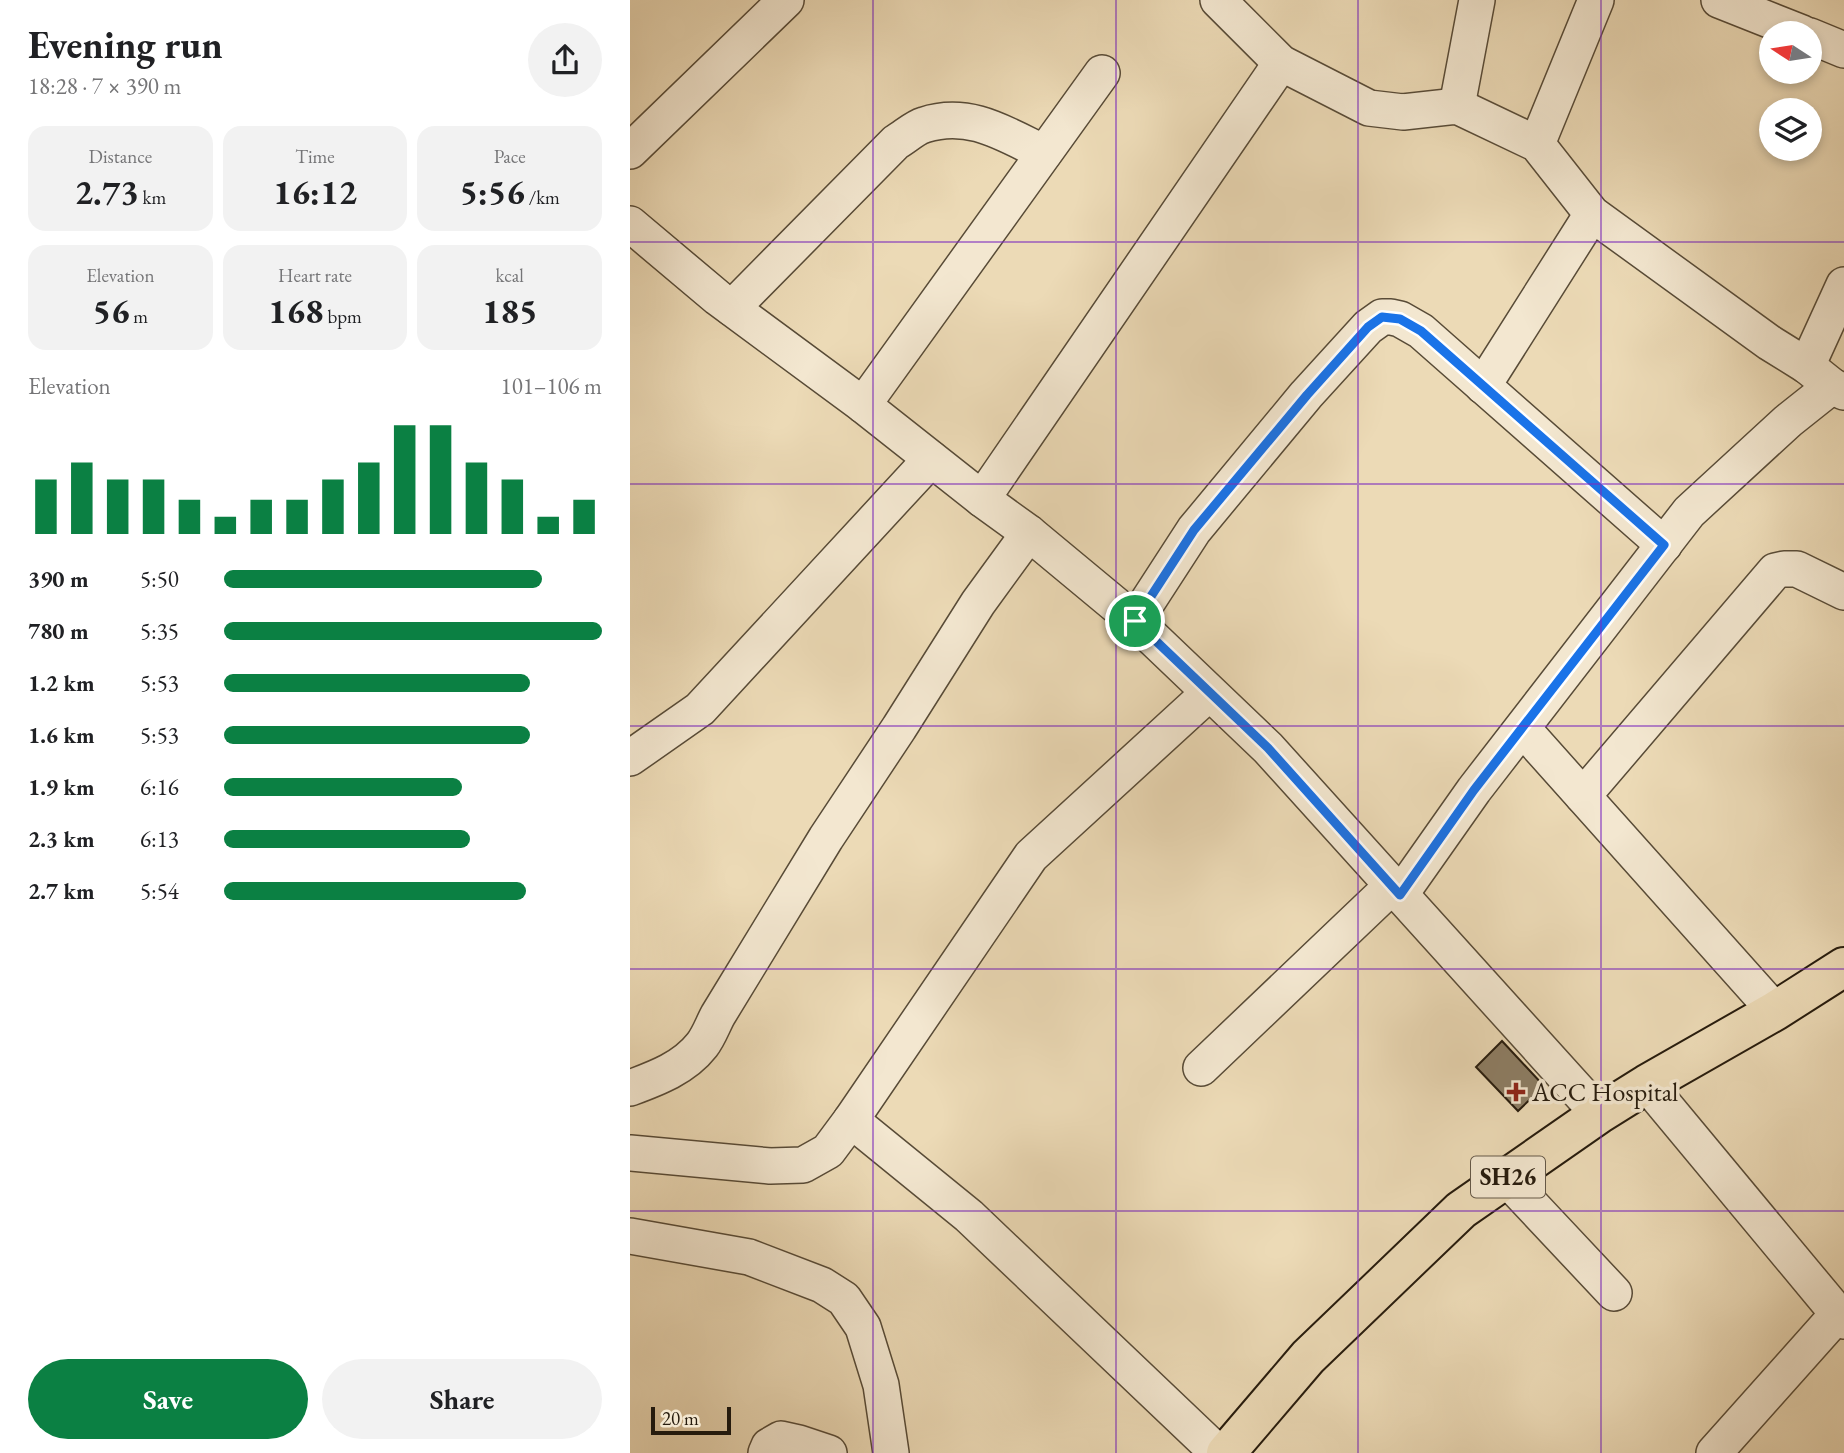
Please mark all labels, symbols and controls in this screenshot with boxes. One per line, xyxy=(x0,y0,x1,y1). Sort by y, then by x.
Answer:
text: Evening run xyxy=(28,20,223,69)
north arrow xyxy=(1759,21,1822,84)
map controls xyxy=(1759,21,1822,161)
button: share xyxy=(528,23,602,97)
text: 18:28 · 7 × 390 m xyxy=(28,71,181,101)
button: layers xyxy=(1759,98,1822,161)
text: Distance xyxy=(89,144,152,169)
text: Time xyxy=(295,144,335,169)
text: Pace xyxy=(494,144,526,169)
text: 2.73 xyxy=(74,169,139,214)
text: 16:12 xyxy=(273,169,357,214)
text: 5:56 xyxy=(459,169,525,214)
text: km xyxy=(139,185,166,210)
text: /km xyxy=(525,185,560,210)
text: Elevation xyxy=(86,263,155,288)
text: Heart rate xyxy=(278,263,352,288)
text: kcal xyxy=(495,263,524,288)
text: 56 xyxy=(93,288,130,333)
text: 168 xyxy=(268,288,324,333)
text: 185 xyxy=(482,288,537,333)
text: m xyxy=(130,304,148,329)
text: bpm xyxy=(324,304,362,329)
text: Elevation xyxy=(28,371,111,401)
text: 101–106 m xyxy=(501,371,602,401)
text: 390 m xyxy=(28,564,89,594)
text: 5:50 xyxy=(140,564,179,594)
pin xyxy=(1105,591,1165,651)
icon: arrive xyxy=(1116,602,1154,640)
text: 780 m xyxy=(28,616,89,646)
text: 5:35 xyxy=(140,616,179,646)
text: 1.2 km xyxy=(28,668,95,698)
text: 5:53 xyxy=(140,668,179,698)
text: 1.6 km xyxy=(28,720,95,750)
text: 5:53 xyxy=(140,720,179,750)
text: 1.9 km xyxy=(28,772,95,802)
text: 6:16 xyxy=(140,772,179,802)
text: 2.3 km xyxy=(28,824,95,854)
text: 6:13 xyxy=(140,824,179,854)
text: 2.7 km xyxy=(28,876,95,906)
text: 5:54 xyxy=(140,876,179,906)
place label: ACC Hospital xyxy=(1531,1075,1678,1109)
marker: ACC Hospital xyxy=(1506,1082,1526,1102)
road number: SH26 xyxy=(1471,1156,1545,1198)
button: Save xyxy=(28,1359,308,1439)
button: Share xyxy=(322,1359,602,1439)
scale bar xyxy=(651,1404,732,1436)
text: 20 m xyxy=(662,1406,699,1431)

